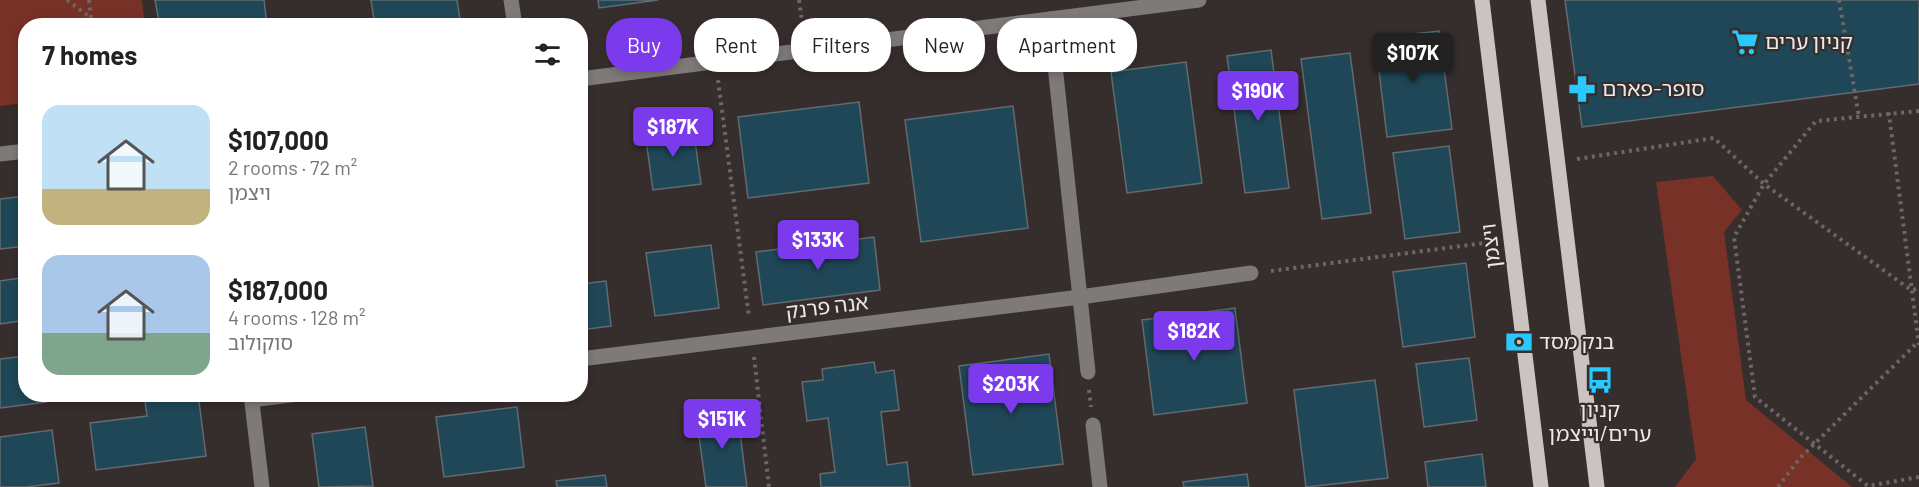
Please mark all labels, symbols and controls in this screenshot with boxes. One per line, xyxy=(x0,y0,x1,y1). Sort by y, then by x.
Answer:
chip: Buy xyxy=(606,18,682,72)
chip: Rent xyxy=(694,18,779,72)
chip: Filters xyxy=(791,18,891,72)
chip: New xyxy=(903,18,985,72)
chip: Apartment xyxy=(997,18,1137,72)
supermarket icon: קניון ערים xyxy=(1730,27,1760,57)
place label: קניון ערים xyxy=(1765,28,1853,53)
pin: $107K xyxy=(1371,33,1455,84)
icon: filters xyxy=(531,38,564,71)
text: 7 homes xyxy=(42,39,137,70)
text: $107K xyxy=(1387,40,1439,64)
pin: $190K xyxy=(1216,71,1300,122)
pharmacy icon: סופר-פארם xyxy=(1567,74,1597,104)
place label: סופר-פארם xyxy=(1602,75,1705,100)
text: $190K xyxy=(1231,78,1285,102)
pin: $187K xyxy=(631,107,715,158)
text: $187K xyxy=(647,114,699,138)
text: $107,000 xyxy=(228,124,329,155)
icon: home xyxy=(90,129,162,201)
text: 2 rooms · 72 m² xyxy=(228,155,357,179)
text: ויצמן xyxy=(228,180,271,204)
pin: $133K xyxy=(776,220,860,271)
street label: ויצמן xyxy=(1474,222,1505,270)
text: $133K xyxy=(792,227,844,251)
text: $187,000 xyxy=(228,274,328,305)
icon: home xyxy=(90,279,162,351)
street label: אנה פרנק xyxy=(784,288,870,323)
text: 4 rooms · 128 m² xyxy=(228,305,366,329)
pin: $182K xyxy=(1152,311,1236,362)
text: $182K xyxy=(1167,318,1221,342)
bank icon: בנק מסד xyxy=(1504,327,1534,357)
place label: בנק מסד xyxy=(1539,328,1615,353)
text: סוקולוב xyxy=(228,330,293,354)
pin: $203K xyxy=(969,364,1053,415)
bus stop icon: קניון ערים/וייצמן xyxy=(1585,365,1615,395)
text: $203K xyxy=(982,371,1040,395)
place label: קניון ערים/וייצמן xyxy=(1549,396,1651,445)
pin: $151K xyxy=(680,399,764,450)
text: $151K xyxy=(698,406,746,430)

